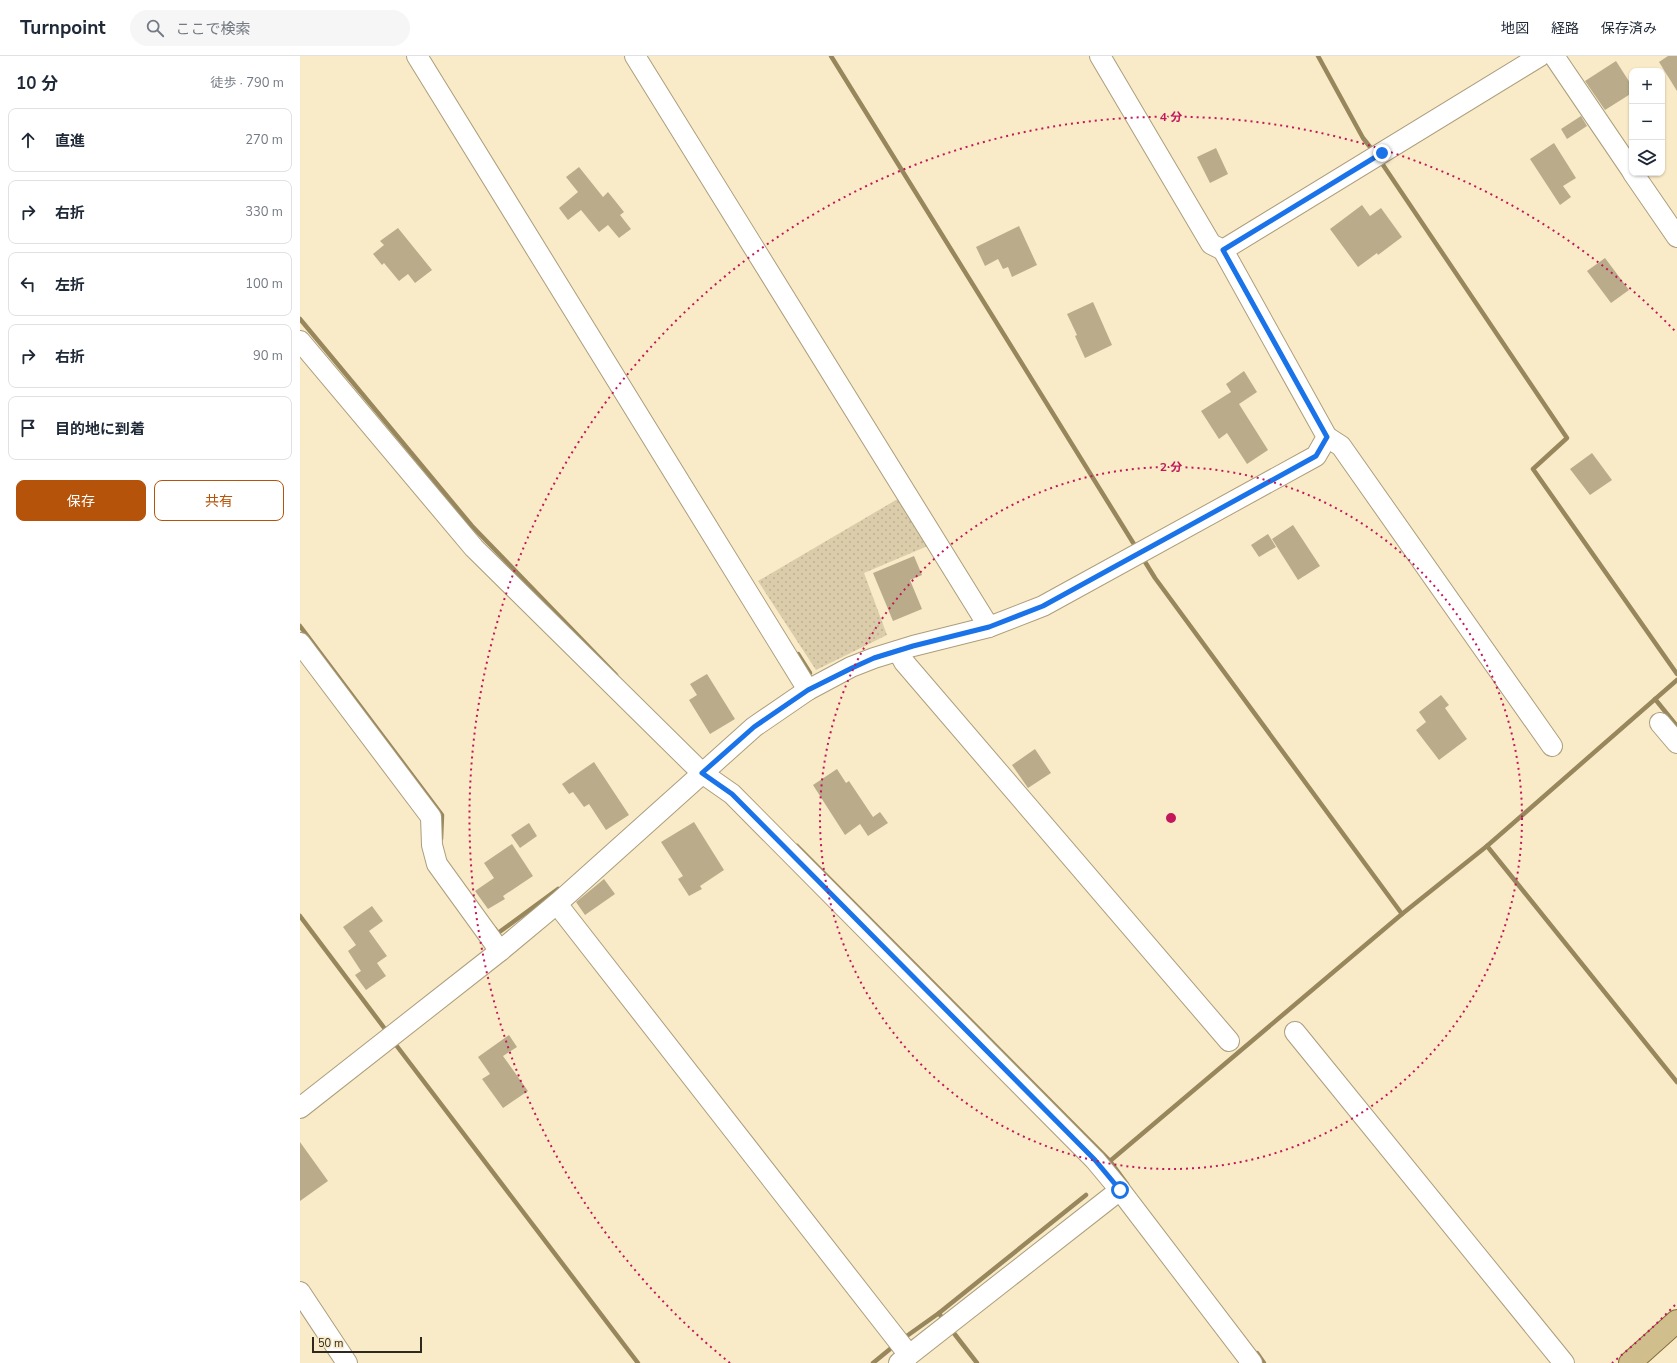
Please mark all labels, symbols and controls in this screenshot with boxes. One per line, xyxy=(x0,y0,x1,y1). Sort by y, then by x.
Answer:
search box xyxy=(130,10,410,46)
text: Turnpoint xyxy=(20,15,106,41)
icon: search xyxy=(144,17,166,39)
text: ここで検索 xyxy=(176,19,251,39)
text: 地図 xyxy=(1501,19,1529,38)
text: 経路 xyxy=(1551,19,1579,38)
text: 保存済み xyxy=(1601,19,1657,38)
map controls xyxy=(1629,68,1665,176)
button: + xyxy=(1629,68,1665,104)
text: 10 分 xyxy=(16,72,58,95)
text: 徒歩 · 790 m xyxy=(210,74,284,92)
button: − xyxy=(1629,104,1665,140)
text: 4 分 xyxy=(1160,109,1182,125)
icon: ahead xyxy=(17,129,39,151)
text: 直進 xyxy=(55,131,85,151)
text: 270 m xyxy=(245,131,283,149)
button: layers xyxy=(1629,140,1665,176)
route end xyxy=(1373,144,1391,162)
icon: right xyxy=(17,201,39,223)
text: 右折 xyxy=(55,203,85,223)
text: 330 m xyxy=(245,203,283,221)
icon: left xyxy=(17,273,39,295)
text: 左折 xyxy=(55,275,85,295)
text: 100 m xyxy=(245,275,283,293)
icon: right xyxy=(17,345,39,367)
text: 右折 xyxy=(55,347,85,367)
text: 90 m xyxy=(253,347,283,365)
icon: arrive xyxy=(17,417,39,439)
text: 目的地に到着 xyxy=(55,419,145,439)
text: 2 分 xyxy=(1160,459,1182,475)
button: 保存 xyxy=(16,480,146,521)
button: 共有 xyxy=(154,480,284,521)
centre of rings xyxy=(1164,811,1178,825)
route start xyxy=(1111,1181,1129,1199)
scale bar xyxy=(312,1335,422,1354)
text: 50 m xyxy=(318,1336,343,1351)

